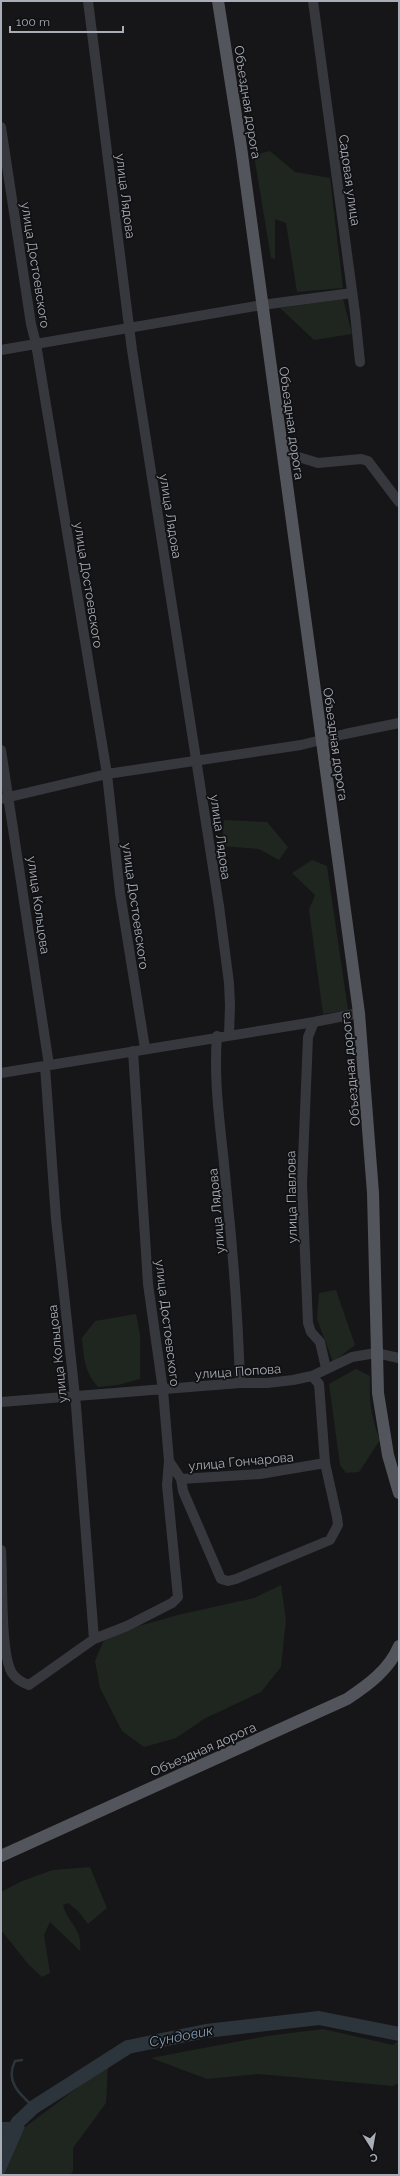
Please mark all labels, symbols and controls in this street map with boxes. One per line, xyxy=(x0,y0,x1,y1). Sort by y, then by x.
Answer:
scale bar xyxy=(10,8,123,34)
text: 100 m xyxy=(16,15,50,29)
street label: Объездная дорога xyxy=(231,44,264,160)
street label: Садовая улица xyxy=(336,134,363,227)
street label: улица Лядова xyxy=(113,153,138,239)
street label: улица Достоевского xyxy=(18,201,53,329)
street label: Объездная дорога xyxy=(276,365,307,481)
street label: улица Лядова xyxy=(156,473,185,560)
street label: улица Достоевского xyxy=(71,521,106,649)
street label: Объездная дорога xyxy=(320,686,351,802)
street label: улица Лядова xyxy=(207,794,234,880)
street label: улица Достоевского xyxy=(119,842,152,971)
street label: улица Кольцова xyxy=(24,855,53,955)
street label: Объездная дорога xyxy=(338,1011,363,1127)
street label: улица Павлова xyxy=(283,1151,300,1243)
street label: улица Лядова xyxy=(205,1168,228,1254)
street label: улица Достоевского xyxy=(152,1259,183,1388)
street label: улица Кольцова xyxy=(45,1304,70,1404)
street label: улица Попова xyxy=(194,1361,282,1382)
street label: улица Гончарова xyxy=(188,1449,294,1474)
street label: Объездная дорога xyxy=(148,1719,258,1780)
water label: Сундовик xyxy=(148,2022,214,2050)
north arrow xyxy=(352,2128,392,2168)
text: С xyxy=(368,2150,379,2165)

